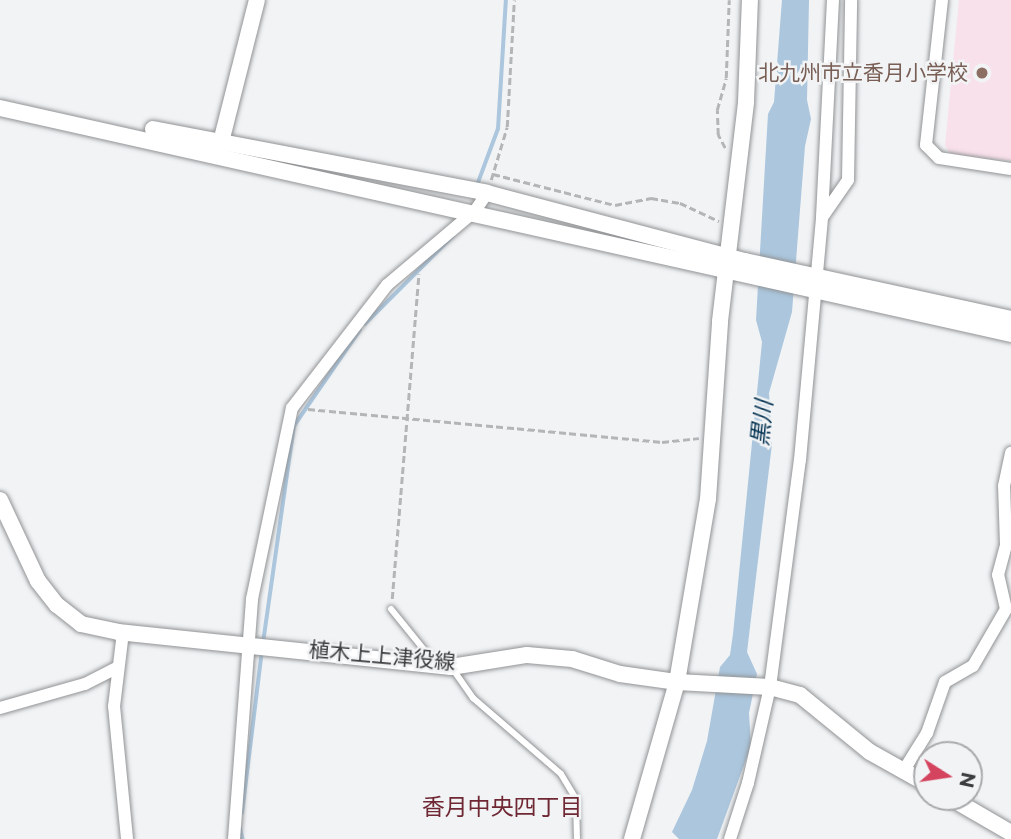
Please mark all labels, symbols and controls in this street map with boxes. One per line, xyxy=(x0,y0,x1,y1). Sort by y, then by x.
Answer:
place label: 北九州市立香月小学校 xyxy=(758,60,968,86)
marker: 北九州市立香月小学校 xyxy=(974,65,990,81)
water label: 黒川 xyxy=(746,399,778,447)
street label: 植木上上津役線 xyxy=(308,637,456,675)
north arrow xyxy=(913,741,983,811)
text: N xyxy=(954,770,980,790)
district label: 香月中央四丁目 xyxy=(422,793,582,821)

